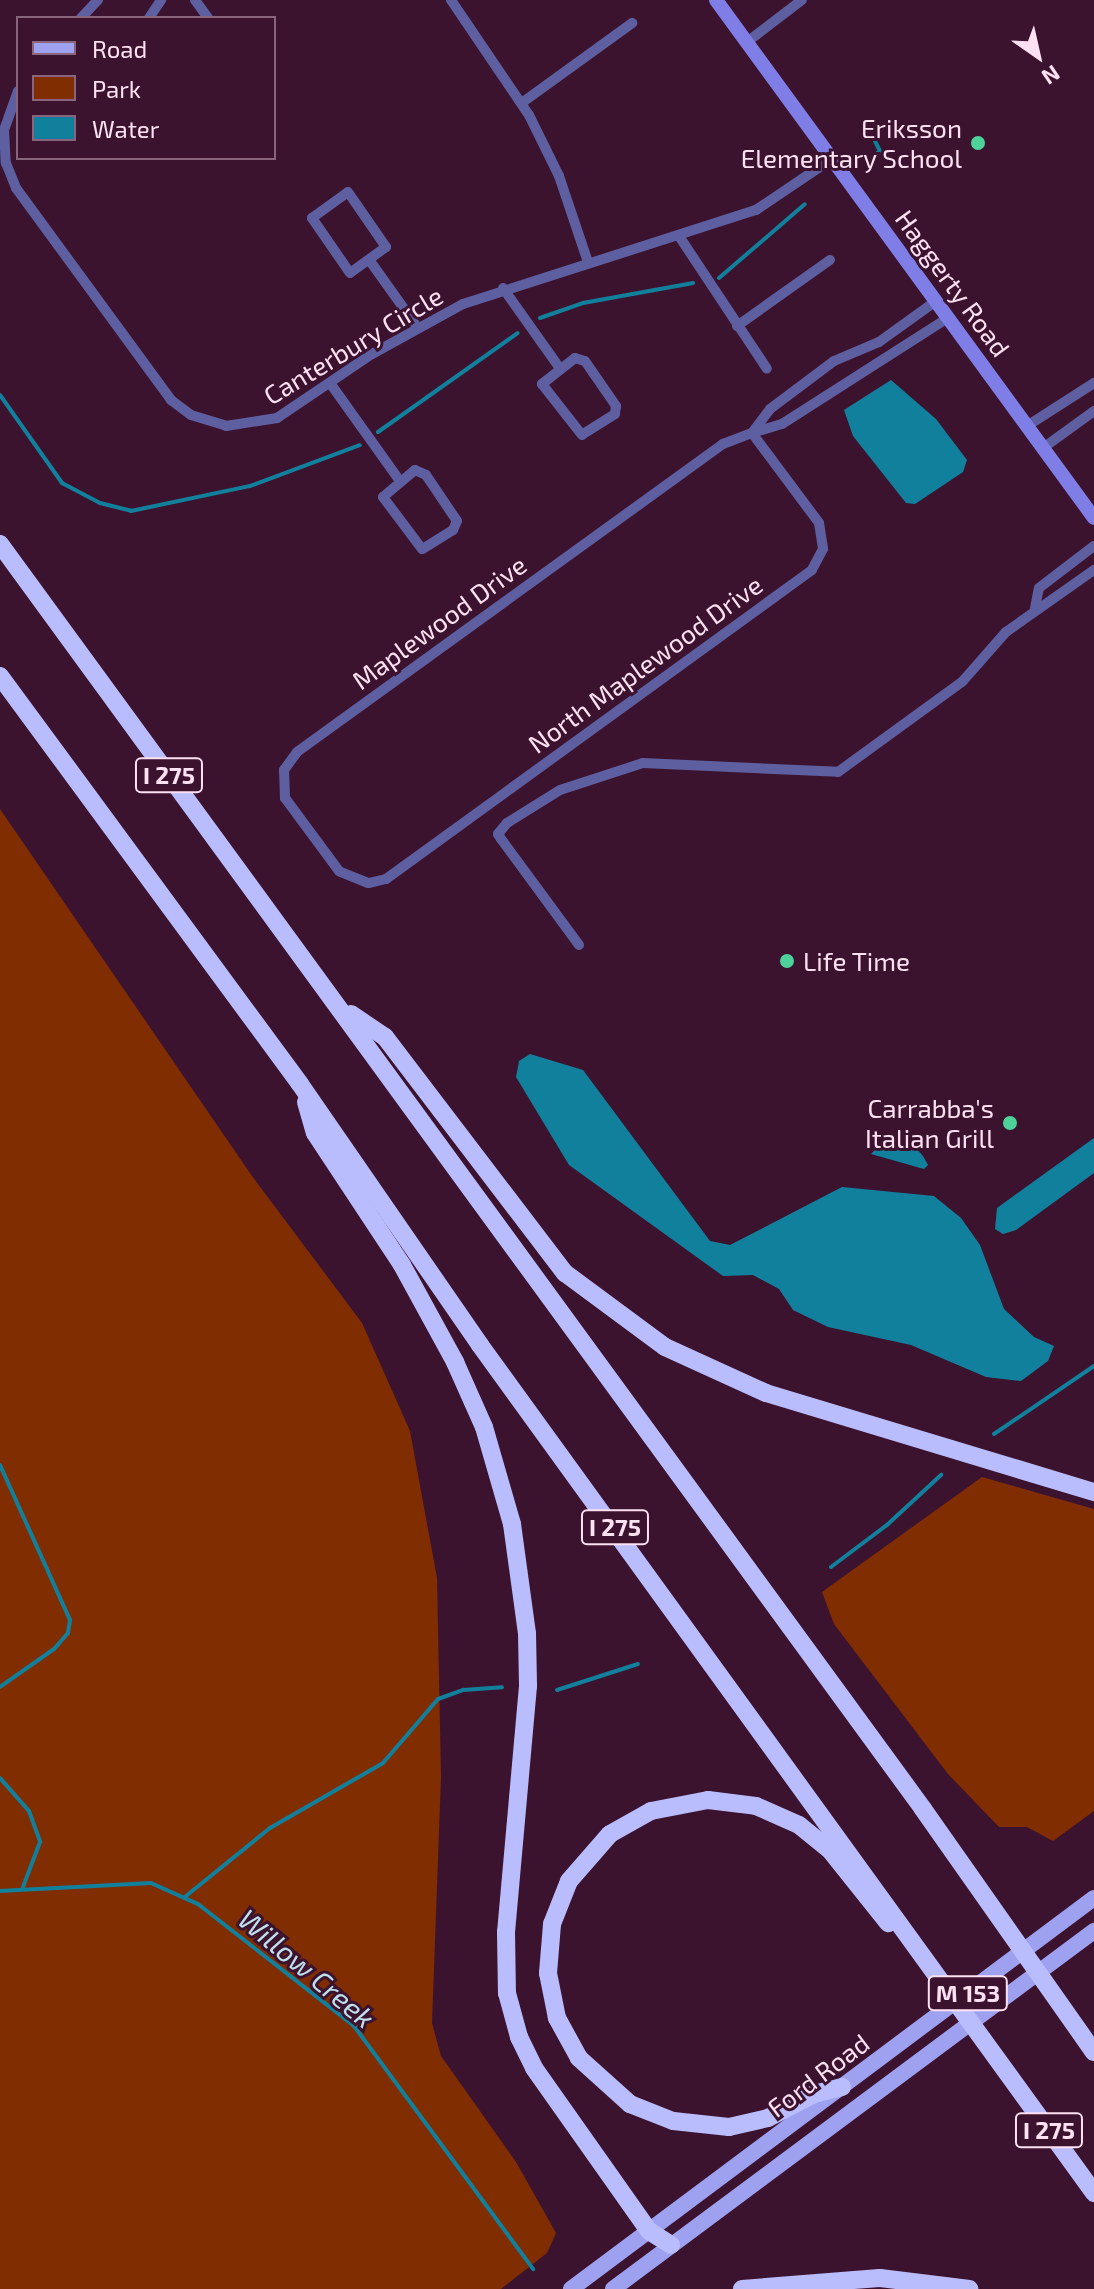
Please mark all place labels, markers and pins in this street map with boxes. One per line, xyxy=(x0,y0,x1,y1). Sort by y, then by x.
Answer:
place label: Eriksson Elementary School xyxy=(740,112,962,174)
marker: Eriksson Elementary School xyxy=(969,134,987,152)
place label: Life Time xyxy=(803,945,911,977)
marker: Life Time xyxy=(778,952,796,970)
place label: Carrabba's Italian Grill xyxy=(865,1092,994,1154)
marker: Carrabba's Italian Grill xyxy=(1001,1114,1019,1132)

